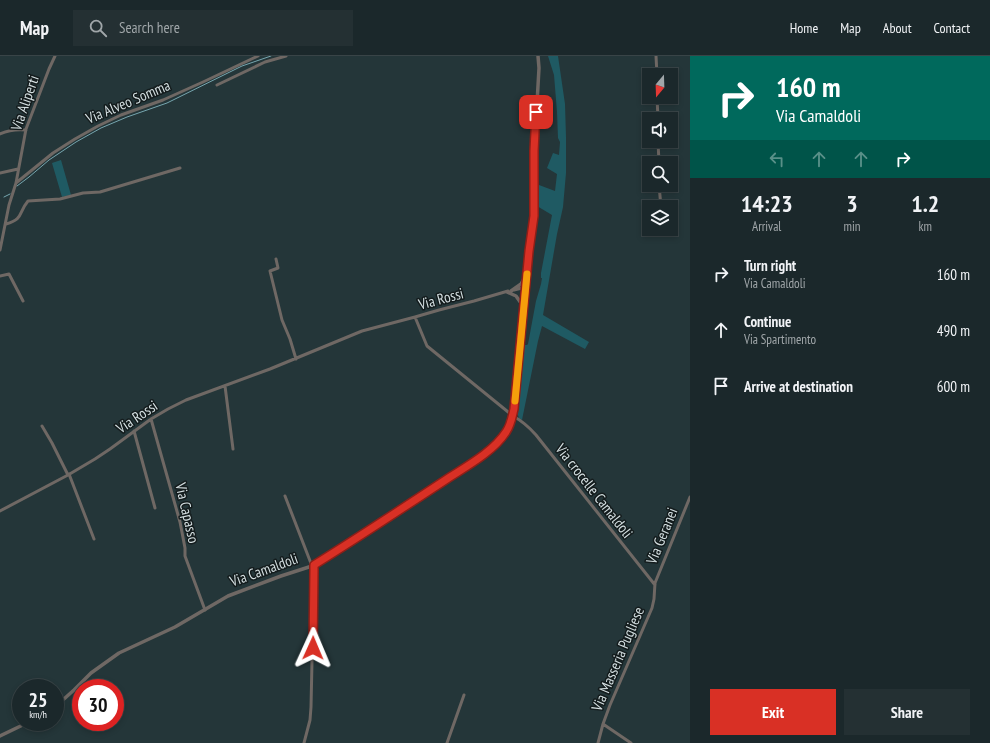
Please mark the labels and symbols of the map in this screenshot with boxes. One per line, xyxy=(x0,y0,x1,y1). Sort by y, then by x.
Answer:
north arrow xyxy=(642,68,678,104)
street label: Via Aliperti xyxy=(6,73,43,134)
street label: Via Alveo Somma xyxy=(82,75,173,128)
pin xyxy=(519,95,553,129)
street label: Via Rossi xyxy=(415,283,465,314)
street label: Via Rossi xyxy=(112,396,161,438)
street label: Via crocelle Camaldoli xyxy=(551,439,637,542)
street label: Via Capasso xyxy=(171,480,204,545)
street label: Via Geranei xyxy=(641,505,681,568)
street label: Via Camaldoli xyxy=(226,548,300,591)
street label: Via Masseria Pugliese xyxy=(587,604,648,715)
position arrow xyxy=(292,627,334,669)
speed limit sign: 30 xyxy=(72,679,124,731)

